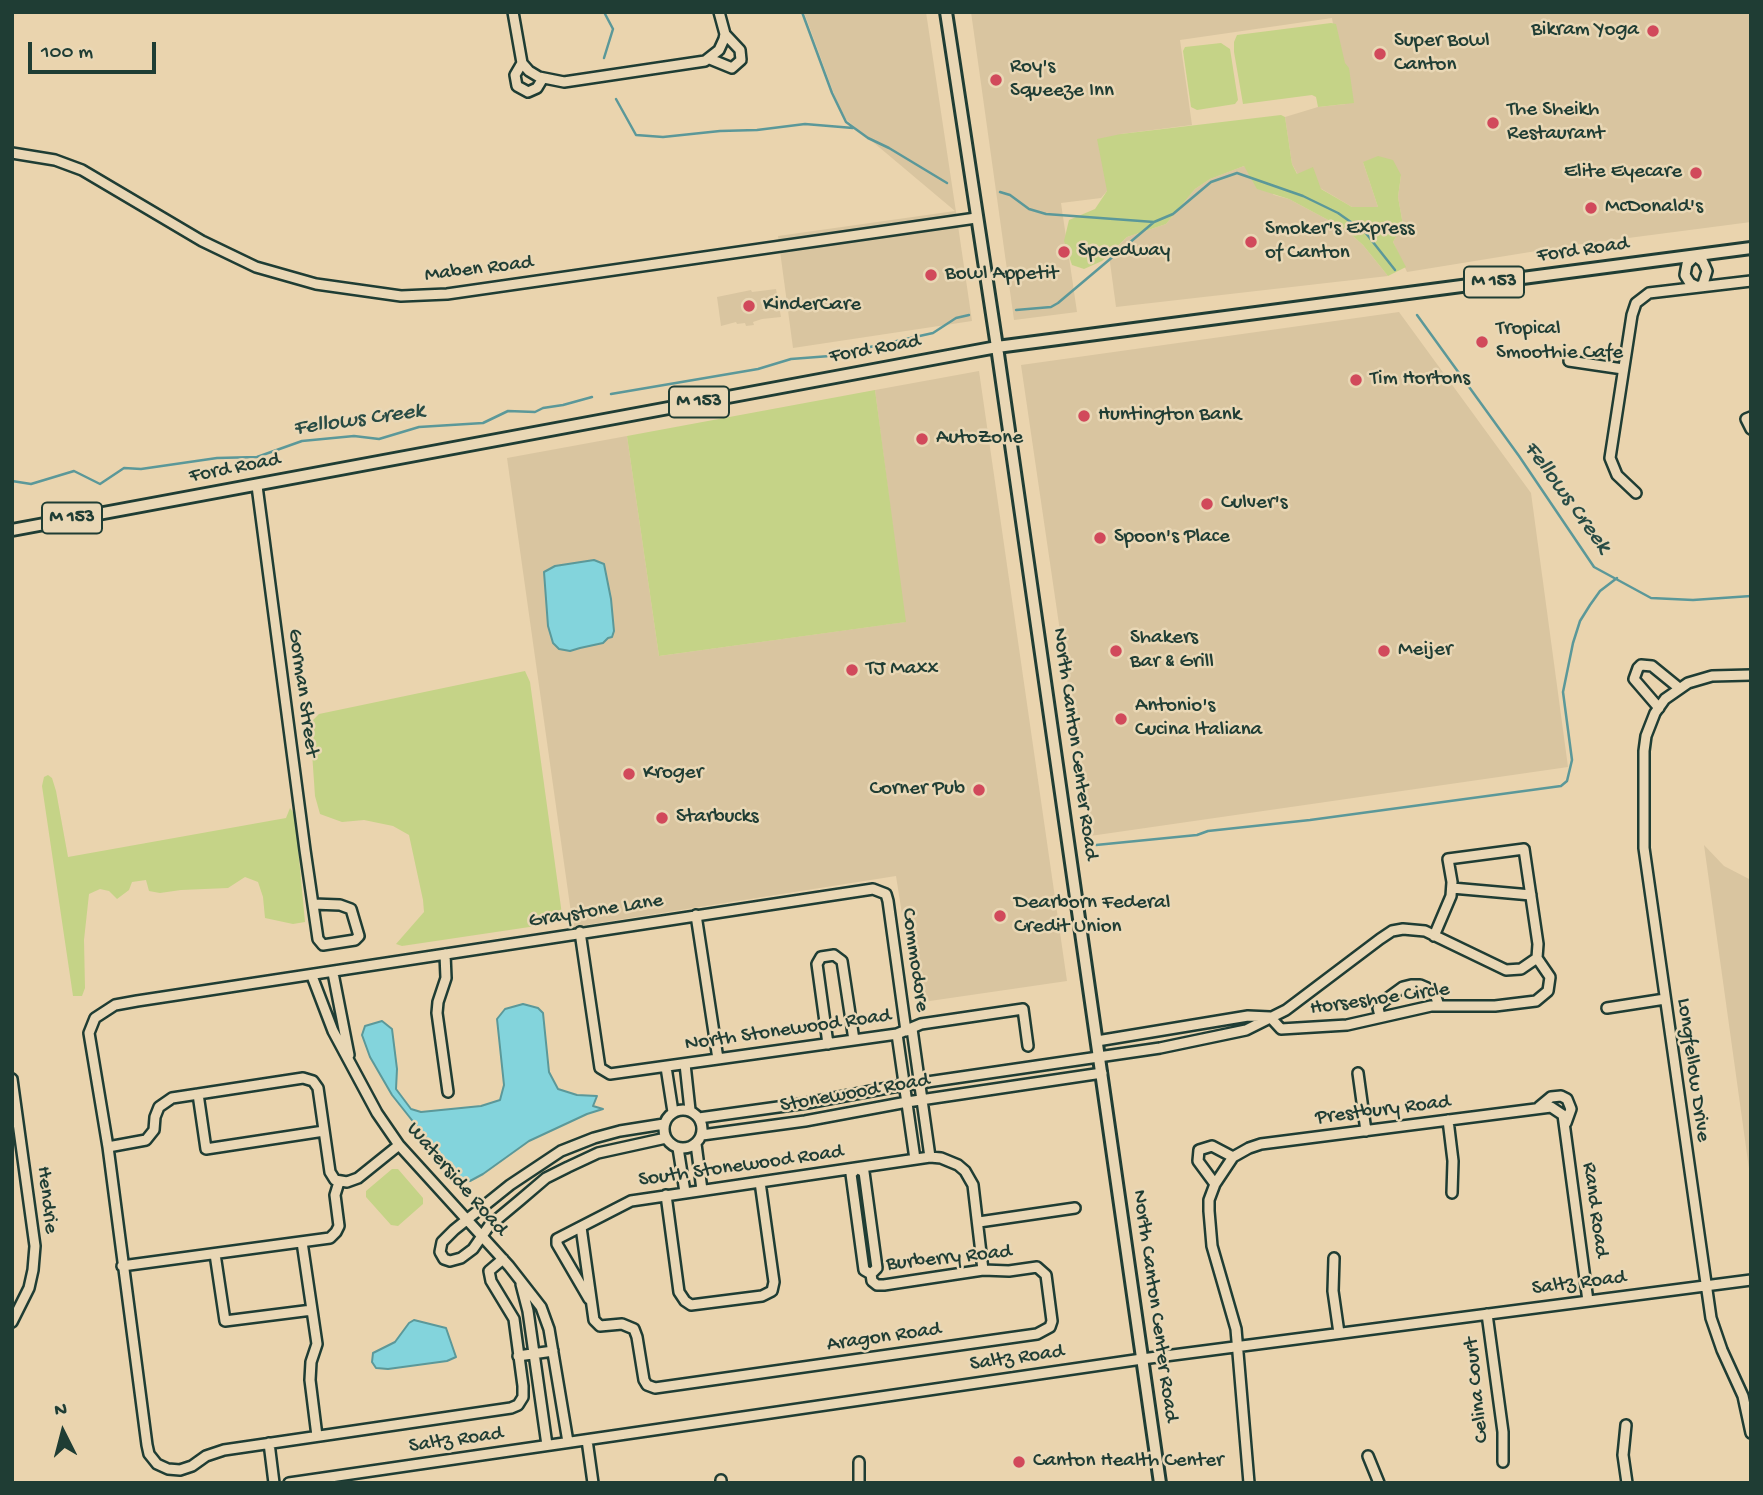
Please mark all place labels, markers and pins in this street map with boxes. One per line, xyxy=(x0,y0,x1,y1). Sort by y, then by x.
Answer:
place label: Bikram Yoga xyxy=(1531,18,1639,44)
marker: Bikram Yoga xyxy=(1645,23,1661,39)
place label: Super Bowl Canton xyxy=(1394,29,1490,79)
marker: Super Bowl Canton xyxy=(1372,46,1388,62)
place label: Roy's Squeeze Inn xyxy=(1010,55,1114,105)
marker: Roy's Squeeze Inn xyxy=(988,72,1004,88)
place label: The Sheikh Restaurant xyxy=(1507,98,1604,148)
marker: The Sheikh Restaurant xyxy=(1485,115,1501,131)
place label: Elite Eyecare xyxy=(1564,160,1682,186)
marker: Elite Eyecare xyxy=(1688,165,1704,181)
place label: McDonald's xyxy=(1605,195,1703,221)
marker: McDonald's xyxy=(1583,200,1599,216)
place label: Smoker's Express of Canton xyxy=(1265,217,1414,267)
marker: Smoker's Express of Canton xyxy=(1243,234,1259,250)
place label: Speedway xyxy=(1078,239,1170,265)
marker: Speedway xyxy=(1056,244,1072,260)
place label: Bowl Appetit xyxy=(945,262,1058,288)
marker: Bowl Appetit xyxy=(923,267,939,283)
place label: KinderCare xyxy=(763,293,861,319)
marker: KinderCare xyxy=(741,298,757,314)
place label: Tropical Smoothie Cafe xyxy=(1496,317,1623,367)
marker: Tropical Smoothie Cafe xyxy=(1474,334,1490,350)
place label: Tim Hortons xyxy=(1370,367,1470,393)
marker: Tim Hortons xyxy=(1348,372,1364,388)
place label: Huntington Bank xyxy=(1098,403,1241,429)
marker: Huntington Bank xyxy=(1076,408,1092,424)
place label: AutoZone xyxy=(936,426,1023,452)
marker: AutoZone xyxy=(914,431,930,447)
place label: Culver's xyxy=(1221,491,1287,517)
marker: Culver's xyxy=(1199,496,1215,512)
place label: Spoon's Place xyxy=(1114,525,1230,551)
marker: Spoon's Place xyxy=(1092,530,1108,546)
place label: Shakers Bar & Grill xyxy=(1130,626,1214,676)
place label: Meijer xyxy=(1398,638,1452,664)
marker: Shakers Bar & Grill xyxy=(1108,643,1124,659)
marker: Meijer xyxy=(1376,643,1392,659)
place label: TJ Maxx xyxy=(866,657,938,683)
marker: TJ Maxx xyxy=(844,662,860,678)
place label: Antonio's Cucina Italiana xyxy=(1135,694,1262,744)
marker: Antonio's Cucina Italiana xyxy=(1113,711,1129,727)
place label: Kroger xyxy=(643,761,703,787)
marker: Kroger xyxy=(621,766,637,782)
place label: Corner Pub xyxy=(870,777,965,803)
marker: Corner Pub xyxy=(971,782,987,798)
place label: Starbucks xyxy=(676,805,759,831)
marker: Starbucks xyxy=(654,810,670,826)
place label: Dearborn Federal Credit Union xyxy=(1014,891,1170,941)
marker: Dearborn Federal Credit Union xyxy=(992,908,1008,924)
place label: Canton Health Center xyxy=(1033,1449,1223,1475)
marker: Canton Health Center xyxy=(1011,1454,1027,1470)

